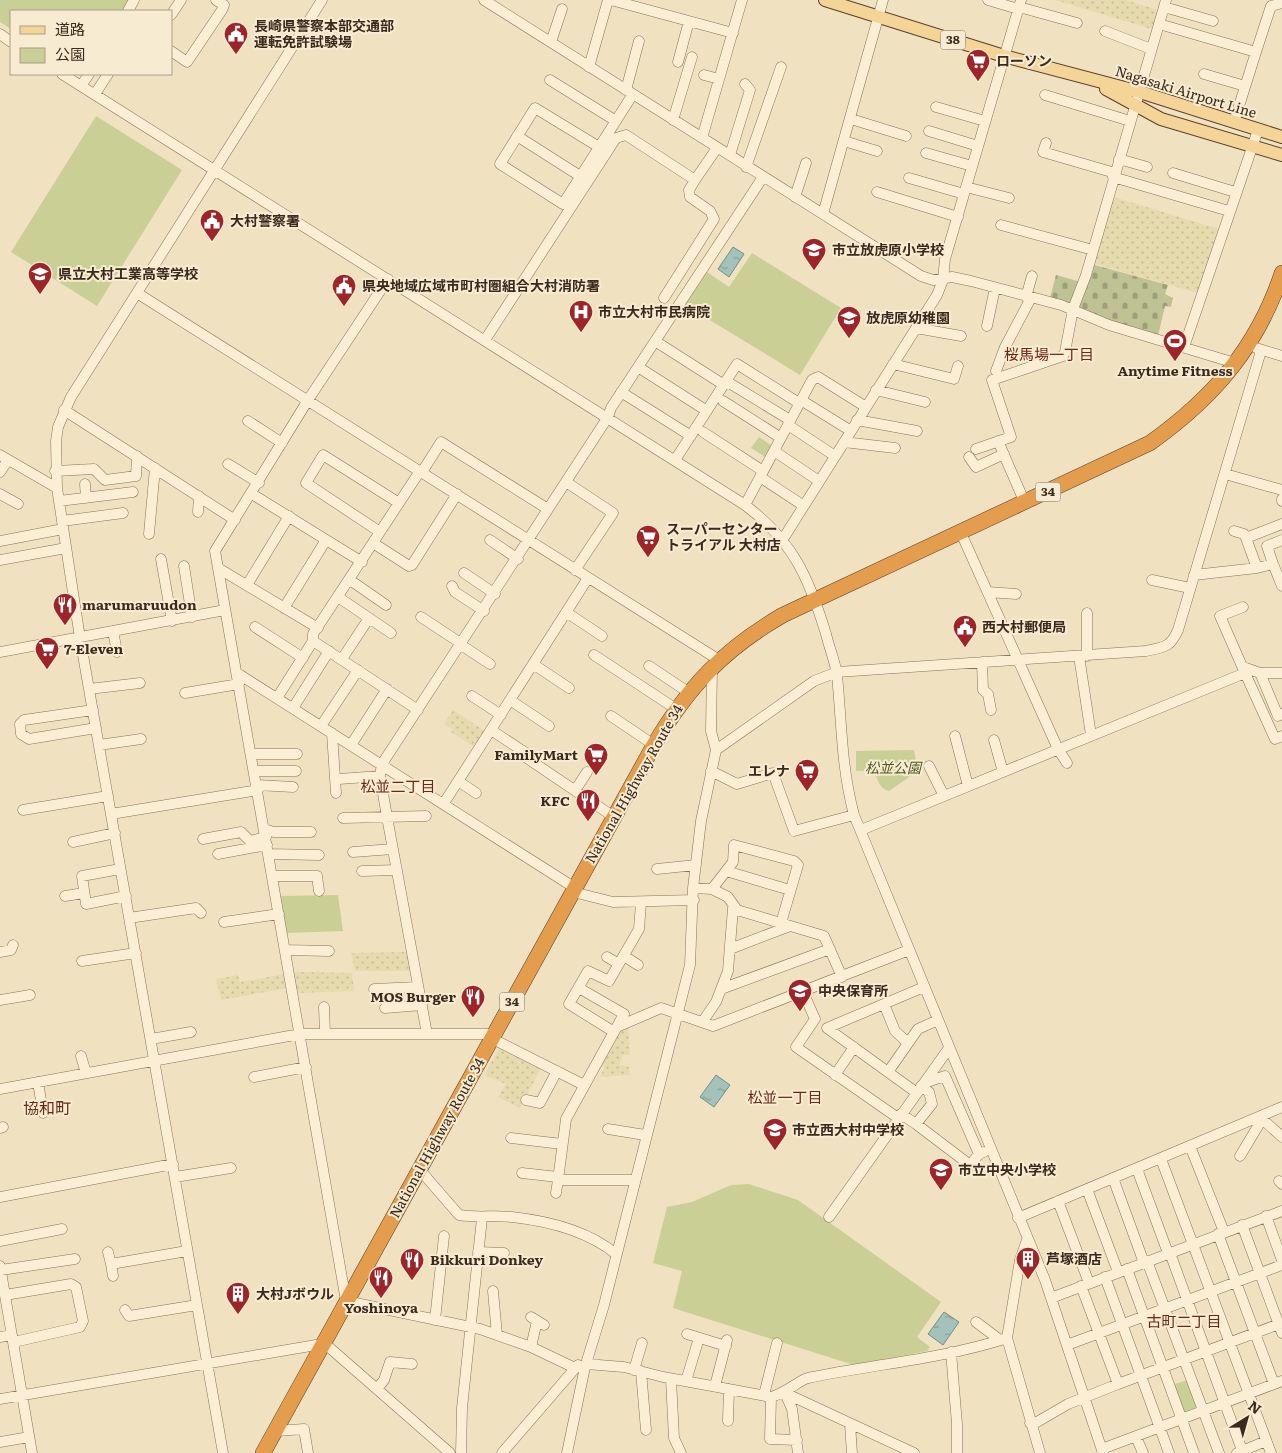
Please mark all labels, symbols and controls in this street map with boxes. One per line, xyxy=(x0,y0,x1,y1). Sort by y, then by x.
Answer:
legend xyxy=(10,10,172,75)
place label: 長崎県警察本部交通部 運転免許試験場 xyxy=(254,15,394,51)
text: 道路 xyxy=(55,17,85,40)
public building icon: 長崎県警察本部交通部 運転免許試験場 xyxy=(223,21,249,55)
road number: 38 xyxy=(940,30,966,50)
text: 公園 xyxy=(55,42,85,65)
supermarket icon: ローソン xyxy=(965,48,991,82)
place label: ローソン xyxy=(996,50,1052,70)
street label: Nagasaki Airport Line xyxy=(1113,60,1259,122)
public building icon: 大村警察署 xyxy=(199,208,225,242)
place label: 大村警察署 xyxy=(230,210,300,230)
school or university icon: 市立放虎原小学校 xyxy=(801,237,827,271)
place label: 市立放虎原小学校 xyxy=(832,239,944,259)
school or university icon: 県立大村工業高等学校 xyxy=(27,261,53,295)
place label: 県立大村工業高等学校 xyxy=(58,263,198,283)
public building icon: 県央地域広域市町村圏組合大村消防署 xyxy=(331,273,357,307)
place label: 県央地域広域市町村圏組合大村消防署 xyxy=(362,275,600,295)
hospital icon: 市立大村市民病院 xyxy=(568,299,594,333)
place label: 市立大村市民病院 xyxy=(598,301,710,321)
school or university icon: 放虎原幼稚園 xyxy=(836,305,862,339)
place label: 放虎原幼稚園 xyxy=(866,307,950,327)
sports icon: Anytime Fitness xyxy=(1162,328,1188,362)
district label: 桜馬場一丁目 xyxy=(1004,342,1094,365)
place label: Anytime Fitness xyxy=(1118,360,1232,380)
road number: 34 xyxy=(1036,482,1060,502)
place label: スーパーセンター トライアル 大村店 xyxy=(666,518,781,554)
supermarket icon: スーパーセンター トライアル 大村店 xyxy=(635,524,661,558)
restaurant icon: marumaruudon xyxy=(52,592,78,626)
place label: marumaruudon xyxy=(82,594,197,614)
public building icon: 西大村郵便局 xyxy=(952,614,978,648)
place label: 西大村郵便局 xyxy=(982,616,1066,636)
supermarket icon: 7-Eleven xyxy=(34,636,60,670)
place label: 7-Eleven xyxy=(64,638,124,658)
street label: National Highway Route 34 xyxy=(579,700,687,867)
supermarket icon: FamilyMart xyxy=(583,742,609,776)
place label: FamilyMart xyxy=(494,744,579,764)
park label: 松並公園 xyxy=(865,757,923,777)
supermarket icon: エレナ xyxy=(794,758,820,792)
place label: エレナ xyxy=(748,760,790,780)
district label: 松並二丁目 xyxy=(360,774,436,797)
restaurant icon: KFC xyxy=(575,788,601,822)
place label: KFC xyxy=(540,790,570,810)
school or university icon: 中央保育所 xyxy=(787,978,813,1012)
place label: 中央保育所 xyxy=(818,980,888,1000)
restaurant icon: MOS Burger xyxy=(460,984,486,1018)
place label: MOS Burger xyxy=(370,986,456,1006)
road number: 34 xyxy=(500,992,524,1012)
street label: National Highway Route 34 xyxy=(384,1054,489,1221)
district label: 松並一丁目 xyxy=(747,1085,823,1108)
district label: 協和町 xyxy=(23,1095,71,1119)
school or university icon: 市立西大村中学校 xyxy=(762,1117,788,1151)
place label: 市立西大村中学校 xyxy=(792,1119,904,1139)
school or university icon: 市立中央小学校 xyxy=(928,1157,954,1191)
place label: 市立中央小学校 xyxy=(958,1159,1056,1179)
building icon: 芦塚酒店 xyxy=(1015,1246,1041,1280)
restaurant icon: Bikkuri Donkey xyxy=(399,1247,425,1281)
place label: 芦塚酒店 xyxy=(1046,1248,1102,1268)
place label: Bikkuri Donkey xyxy=(430,1249,544,1269)
restaurant icon: Yoshinoya xyxy=(368,1265,394,1299)
building icon: 大村Jボウル xyxy=(225,1281,251,1315)
place label: 大村Jボウル xyxy=(256,1283,334,1303)
place label: Yoshinoya xyxy=(344,1297,419,1317)
district label: 古町二丁目 xyxy=(1146,1309,1222,1332)
north arrow xyxy=(1222,1393,1272,1443)
text: N xyxy=(1245,1395,1266,1418)

